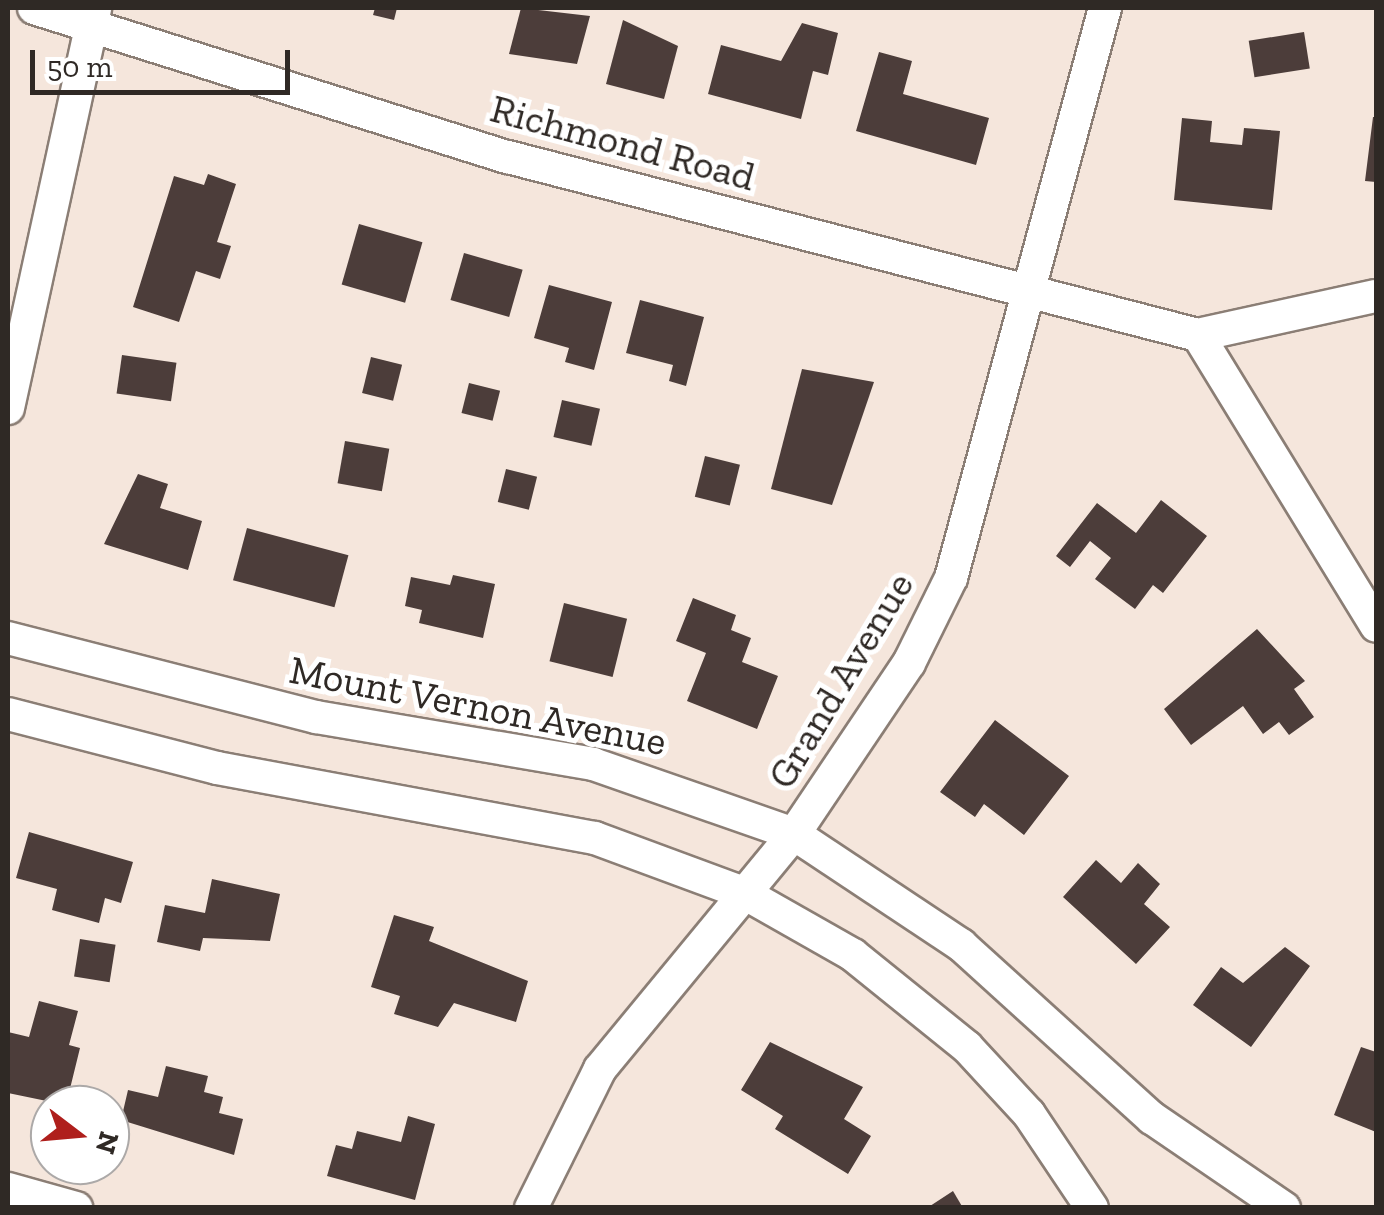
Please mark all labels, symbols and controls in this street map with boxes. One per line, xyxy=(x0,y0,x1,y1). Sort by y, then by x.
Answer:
scale bar xyxy=(35,30,295,92)
text: 50 m xyxy=(47,49,112,85)
street label: Richmond Road xyxy=(486,84,760,200)
street label: Grand Avenue xyxy=(756,563,924,797)
street label: Mount Vernon Avenue xyxy=(284,645,672,765)
north arrow xyxy=(30,1085,130,1185)
text: N xyxy=(89,1128,126,1158)

